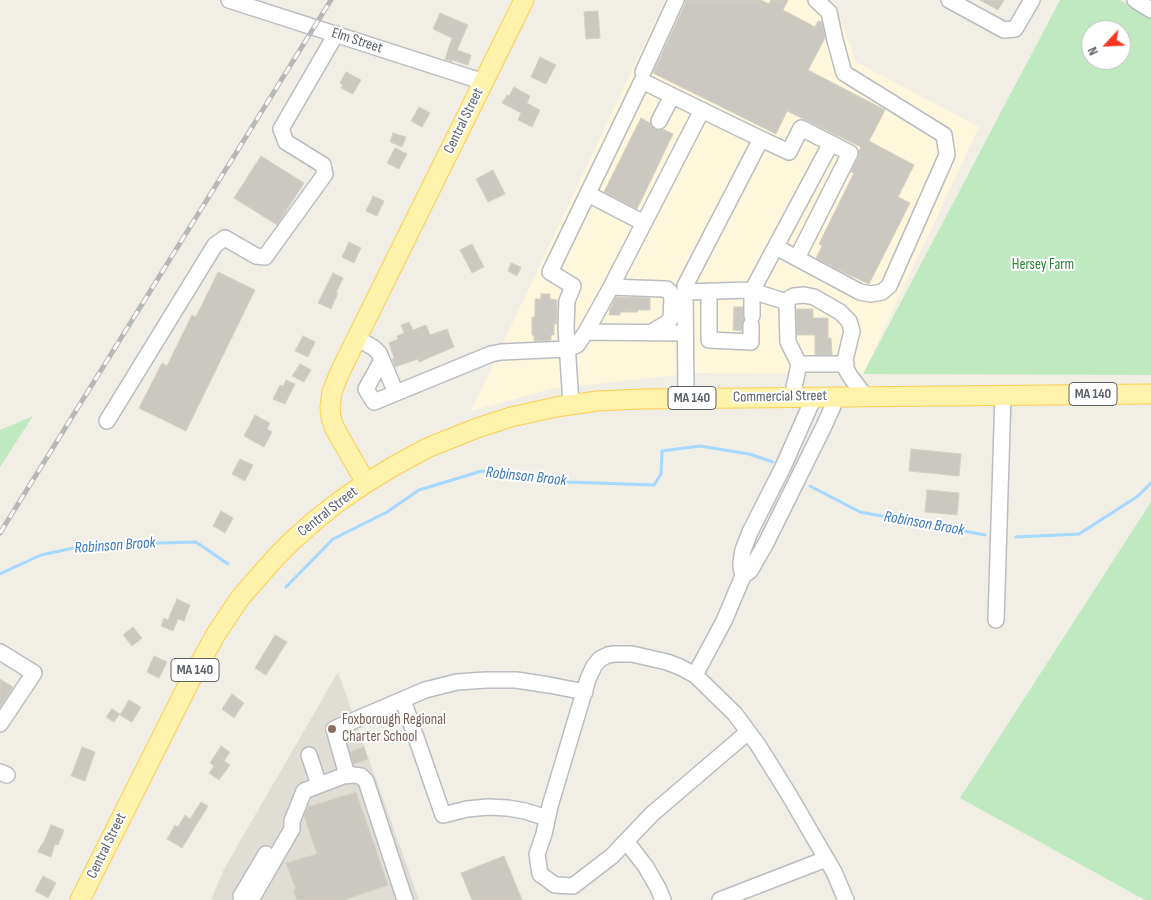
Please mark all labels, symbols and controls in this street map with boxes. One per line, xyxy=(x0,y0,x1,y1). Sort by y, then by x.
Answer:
north arrow xyxy=(1081,20,1131,70)
street label: Elm Street xyxy=(329,24,385,58)
text: N xyxy=(1084,44,1102,58)
street label: Central Street xyxy=(440,85,488,157)
park label: Hersey Farm xyxy=(1012,256,1074,274)
road number: MA 140 xyxy=(1069,382,1117,406)
road number: MA 140 xyxy=(668,386,716,409)
street label: Commercial Street xyxy=(733,387,827,407)
water label: Robinson Brook xyxy=(485,463,567,491)
street label: Central Street xyxy=(295,483,361,541)
water label: Robinson Brook xyxy=(882,507,966,541)
water label: Robinson Brook xyxy=(74,534,156,558)
road number: MA 140 xyxy=(171,658,219,682)
place label: Foxborough Regional Charter School xyxy=(342,711,446,746)
marker: Foxborough Regional Charter School xyxy=(326,723,338,735)
street label: Central Street xyxy=(83,810,131,882)

